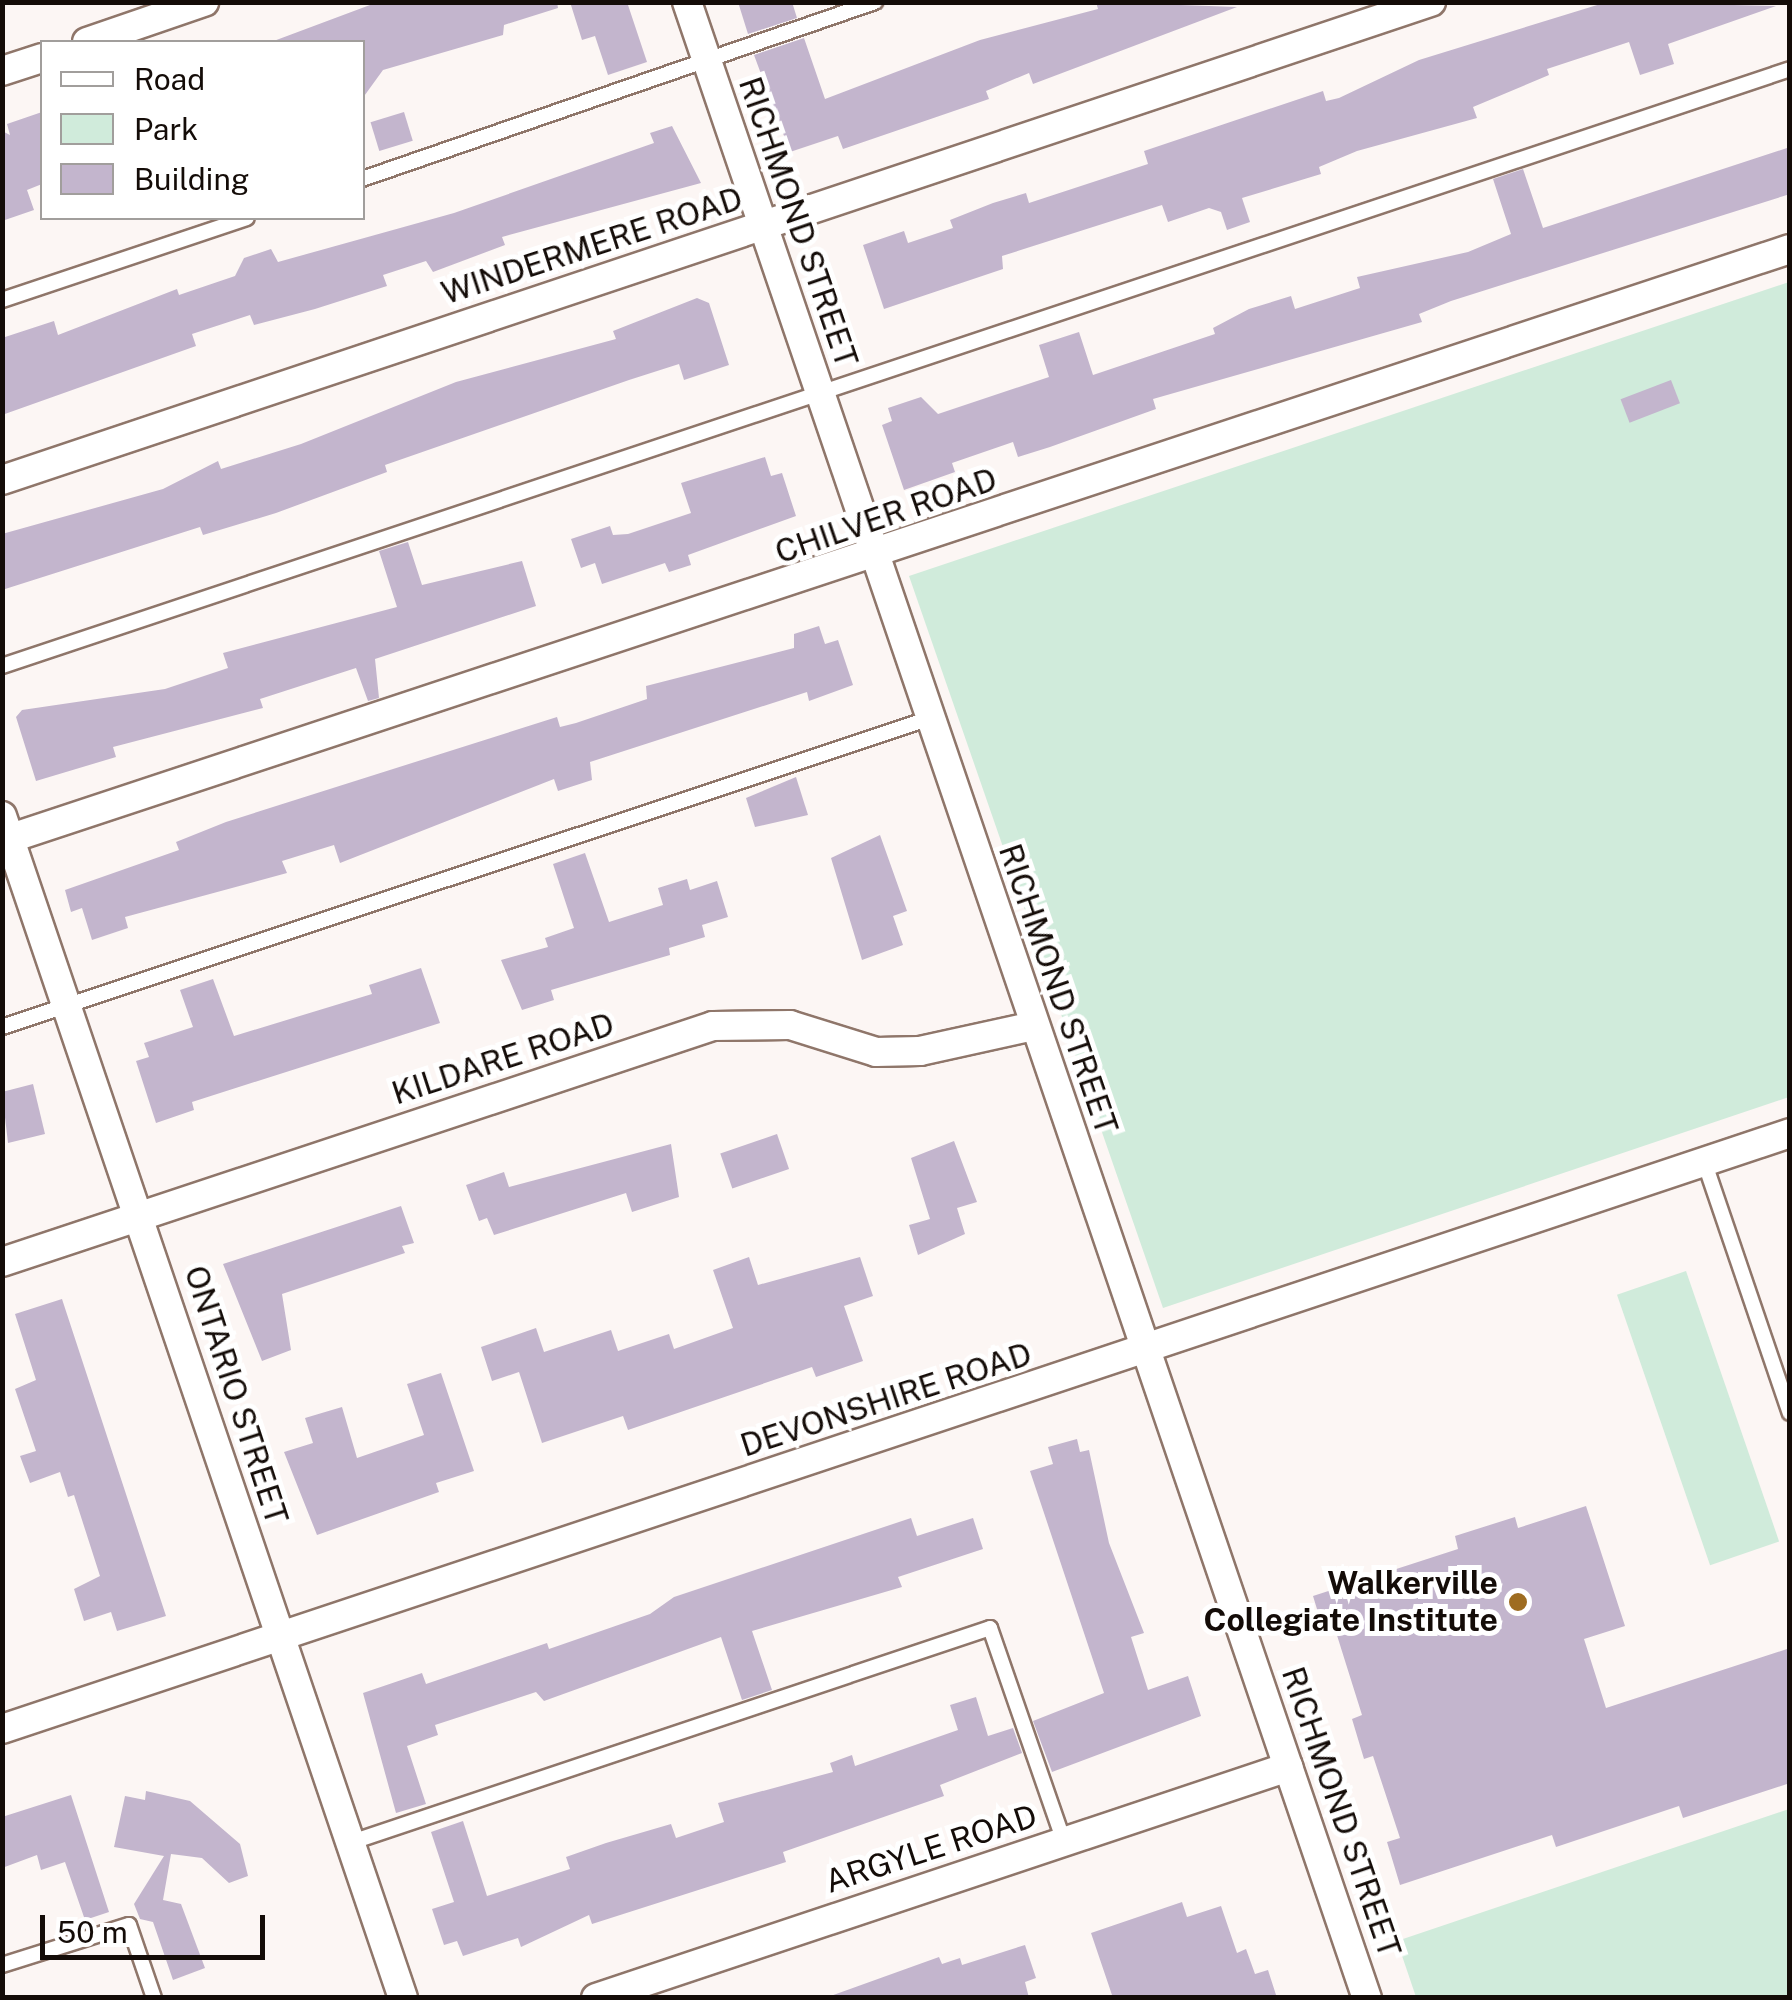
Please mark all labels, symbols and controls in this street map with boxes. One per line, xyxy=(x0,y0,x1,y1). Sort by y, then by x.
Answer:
legend xyxy=(40,40,365,220)
text: Road xyxy=(134,61,205,97)
street label: RICHMOND STREET xyxy=(730,72,866,372)
text: Park xyxy=(134,111,198,147)
text: Building xyxy=(134,161,249,197)
street label: WINDERMERE ROAD xyxy=(437,179,747,313)
street label: CHILVER ROAD xyxy=(770,460,1002,572)
street label: RICHMOND STREET xyxy=(990,839,1126,1139)
street label: KILDARE ROAD xyxy=(387,1005,619,1113)
street label: ONTARIO STREET xyxy=(176,1261,296,1529)
street label: DEVONSHIRE ROAD xyxy=(736,1335,1036,1465)
place label: Walkerville Collegiate Institute xyxy=(1203,1565,1498,1640)
marker: Walkerville Collegiate Institute xyxy=(1507,1591,1529,1613)
street label: RICHMOND STREET xyxy=(1273,1662,1409,1962)
street label: ARGYLE ROAD xyxy=(820,1797,1042,1901)
scale bar xyxy=(45,1895,270,1957)
text: 50 m xyxy=(57,1914,128,1950)

